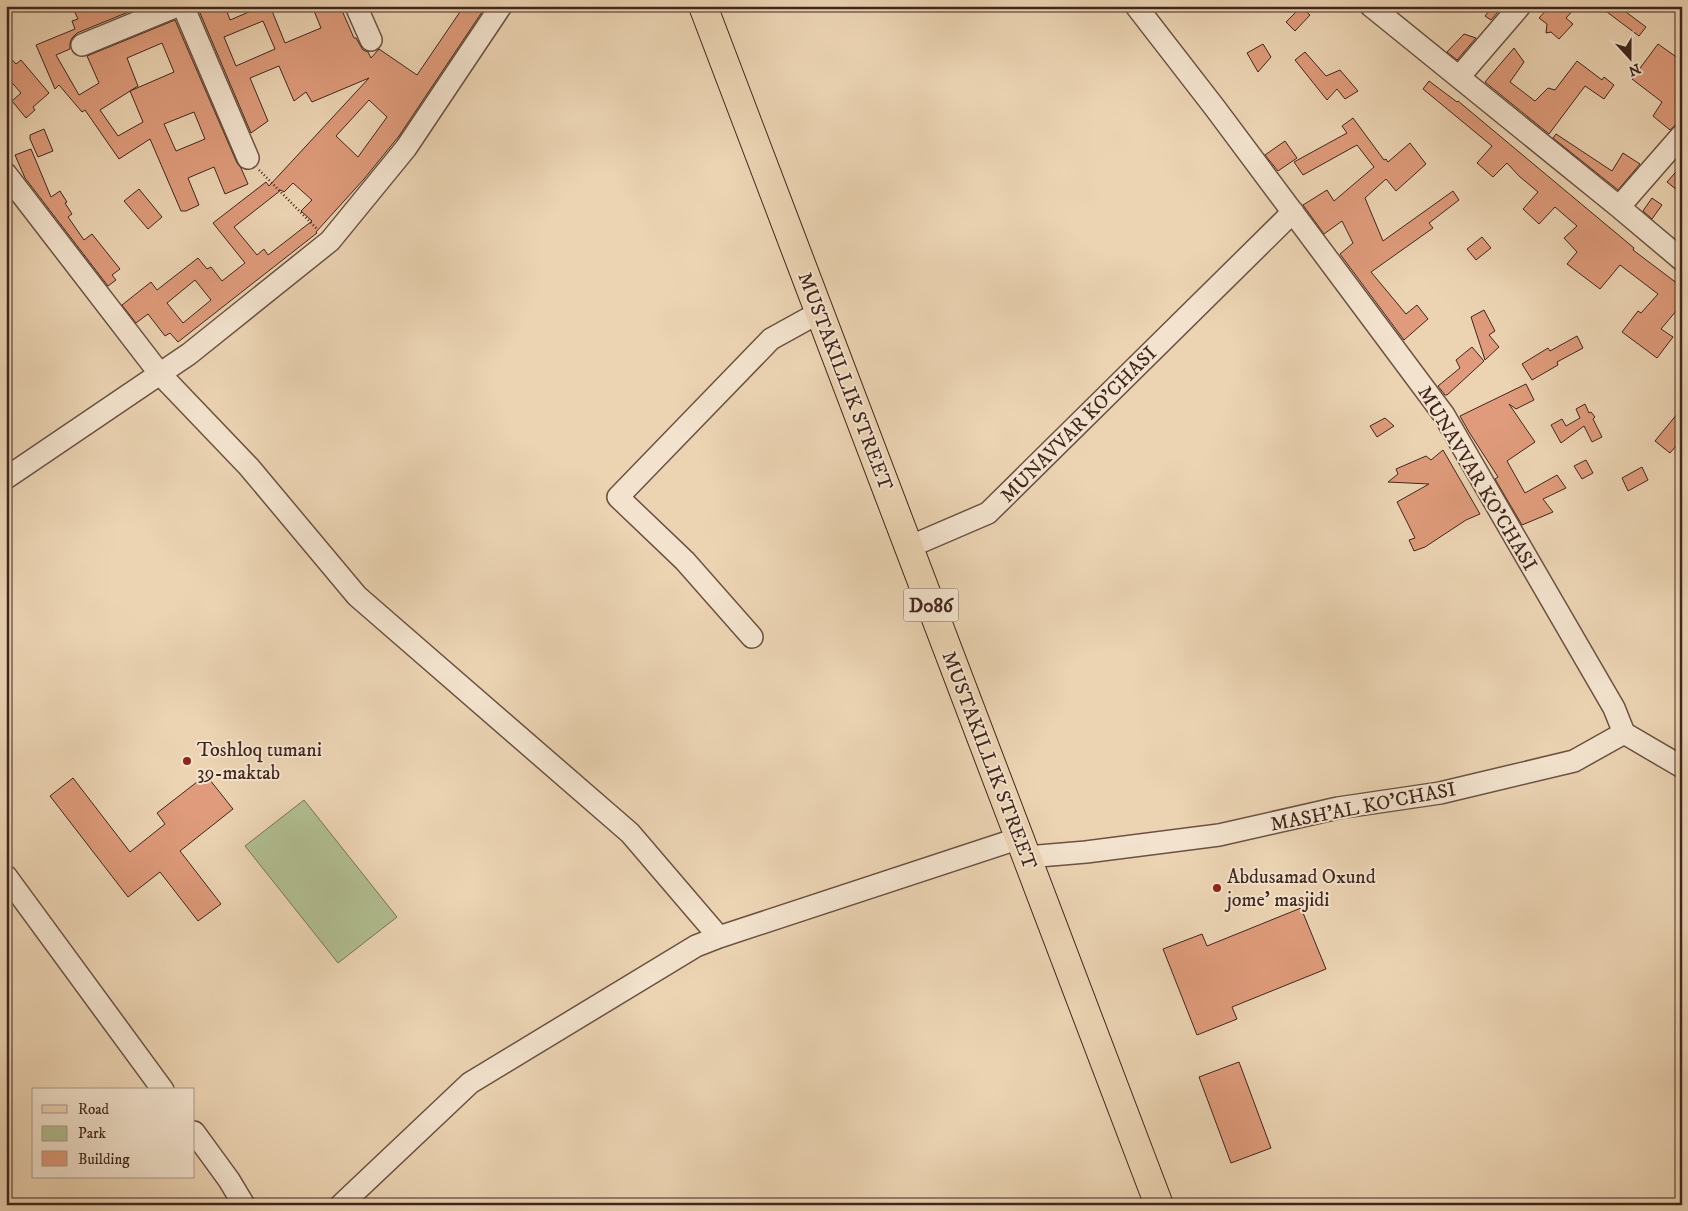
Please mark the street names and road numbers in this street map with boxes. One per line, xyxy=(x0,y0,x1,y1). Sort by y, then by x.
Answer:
street label: MUSTAKILLIK STREET xyxy=(791,269,898,494)
street label: MUNAVVAR KO'CHASI xyxy=(996,342,1163,509)
street label: MUNAVVAR KO'CHASI xyxy=(1412,382,1542,576)
road number: D086 xyxy=(904,588,958,622)
street label: MUSTAKILLIK STREET xyxy=(935,648,1042,873)
street label: MASH'AL KO'CHASI xyxy=(1268,777,1458,838)

